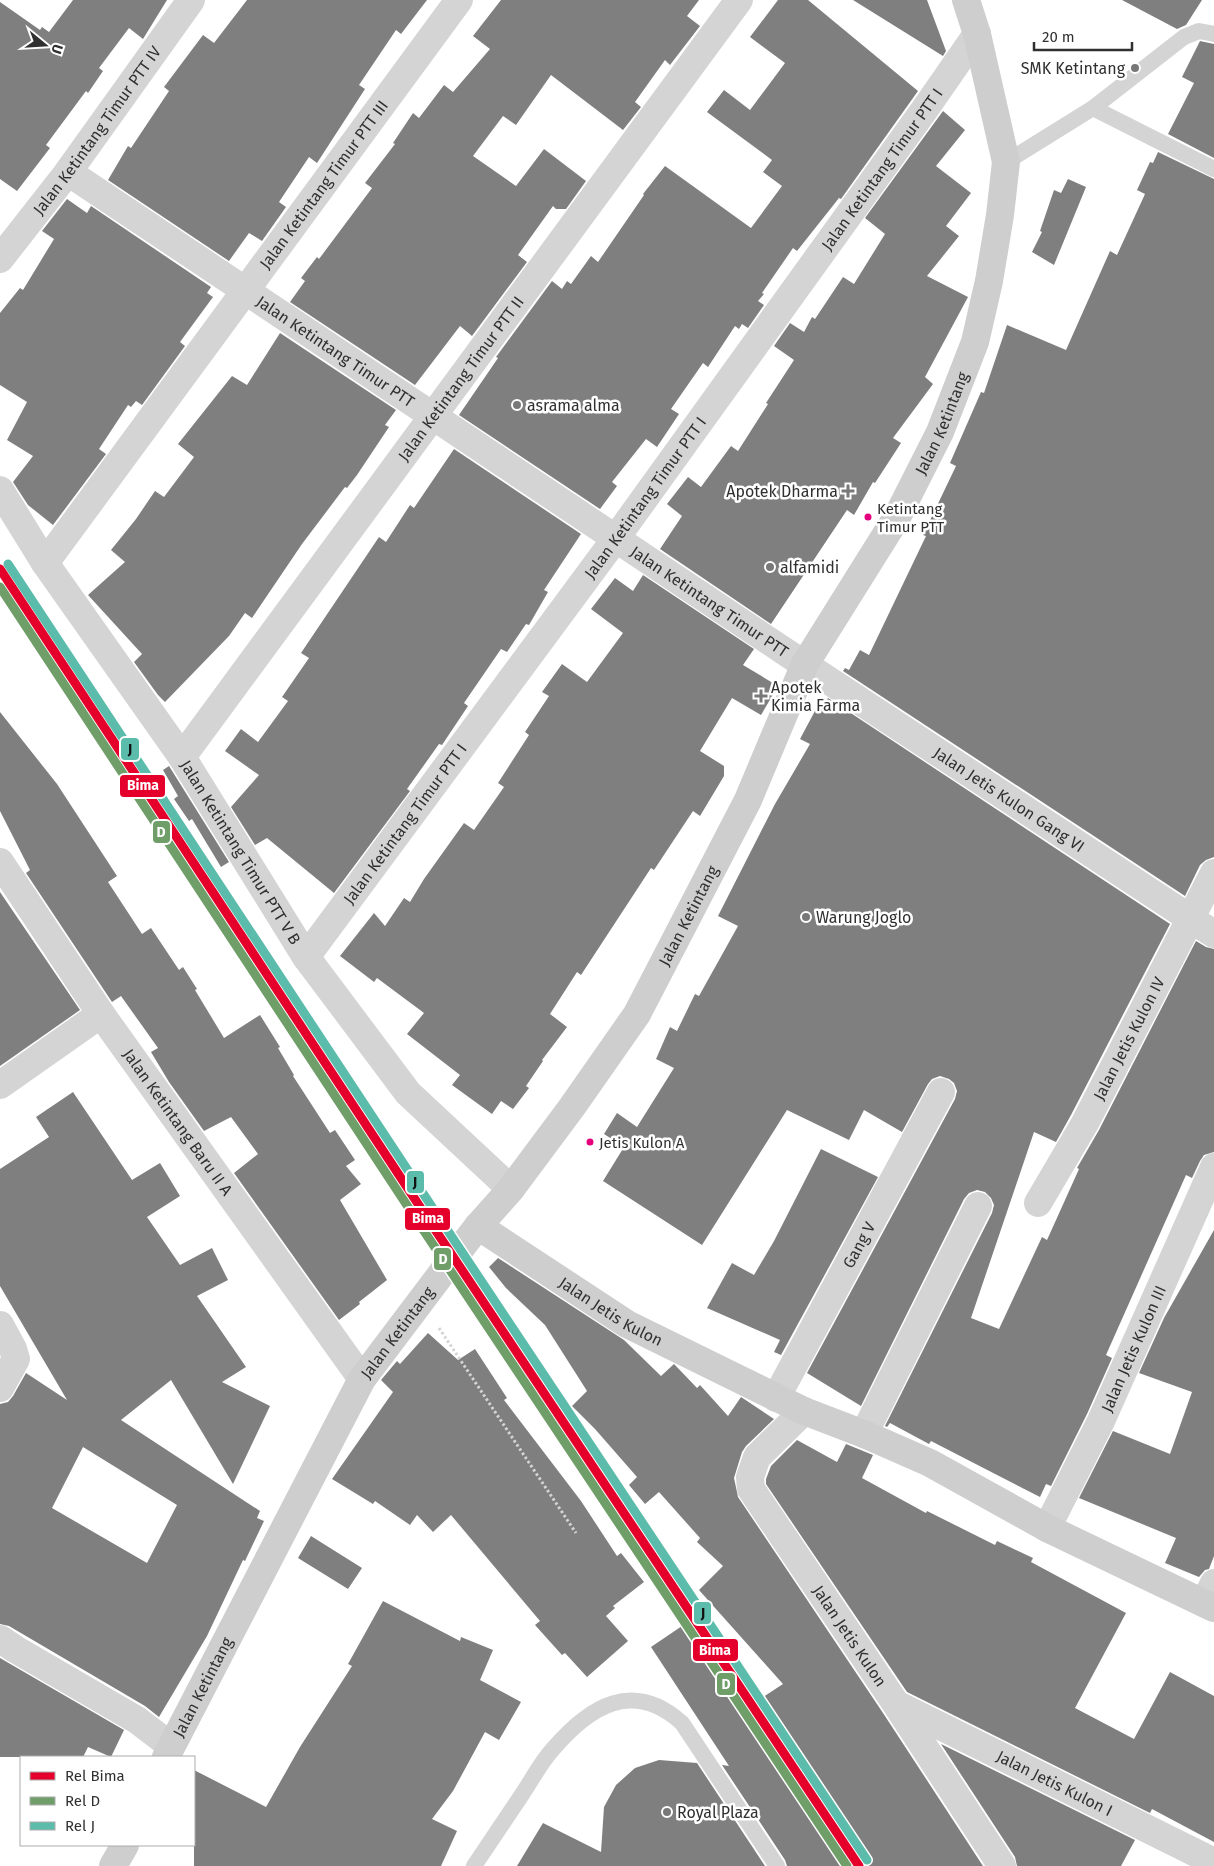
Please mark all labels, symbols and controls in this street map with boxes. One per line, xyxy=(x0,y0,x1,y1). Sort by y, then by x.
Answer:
north arrow xyxy=(20,20,70,70)
scale bar xyxy=(1034,20,1132,52)
text: 20 m xyxy=(1042,28,1075,46)
text: U xyxy=(47,42,66,56)
street label: Jalan Ketintang Timur PTT IV xyxy=(29,43,165,219)
place label: SMK Ketintang xyxy=(1021,59,1126,78)
marker: SMK Ketintang xyxy=(1129,62,1141,74)
street label: Jalan Ketintang Timur PTT I xyxy=(817,84,947,254)
street label: Jalan Ketintang Timur PTT III xyxy=(256,97,392,273)
street label: Jalan Ketintang Timur PTT xyxy=(253,292,419,411)
street label: Jalan Ketintang Timur PTT II xyxy=(394,293,528,465)
street label: Jalan Ketintang xyxy=(911,369,973,478)
place label: asrama alma xyxy=(527,396,620,415)
marker: asrama alma xyxy=(511,399,523,411)
street label: Jalan Ketintang Timur PTT I xyxy=(580,413,710,582)
place label: Apotek Dharma xyxy=(726,482,838,501)
marker: Apotek Dharma xyxy=(842,485,854,497)
place label: Ketintang Timur PTT xyxy=(877,500,944,536)
marker: Ketintang Timur PTT xyxy=(863,512,873,522)
street label: Jalan Ketintang Timur PTT xyxy=(627,542,793,662)
place label: alfamidi xyxy=(780,558,839,577)
marker: alfamidi xyxy=(764,561,776,573)
place label: Apotek Kimia Farma xyxy=(771,678,860,715)
marker: Apotek Kimia Farma xyxy=(755,690,767,702)
line badge: J xyxy=(120,737,140,761)
street label: Jalan Ketintang Timur PTT I xyxy=(339,740,471,908)
text: J xyxy=(127,741,132,758)
street label: Jalan Jetis Kulon Gang VI xyxy=(930,743,1088,856)
street label: Jalan Ketintang Timur PTT V B xyxy=(176,757,305,948)
line badge: Bima xyxy=(119,774,166,798)
text: Bima xyxy=(127,777,159,794)
line badge: D xyxy=(152,820,171,844)
text: D xyxy=(156,824,166,841)
street label: Jalan Ketintang xyxy=(655,862,723,969)
place label: Warung Joglo xyxy=(816,908,911,927)
marker: Warung Joglo xyxy=(800,911,812,923)
street label: Jalan Jetis Kulon IV xyxy=(1090,974,1169,1103)
street label: Jalan Ketintang Baru II A xyxy=(119,1045,237,1200)
place label: Jetis Kulon A xyxy=(599,1134,685,1152)
marker: Jetis Kulon A xyxy=(585,1137,595,1147)
line badge: J xyxy=(406,1170,425,1194)
text: J xyxy=(412,1174,417,1191)
line badge: Bima xyxy=(404,1207,451,1231)
text: Bima xyxy=(412,1210,444,1227)
street label: Gang V xyxy=(839,1219,879,1271)
line badge: D xyxy=(433,1247,452,1271)
text: D xyxy=(438,1251,448,1268)
street label: Jalan Jetis Kulon xyxy=(555,1273,666,1350)
street label: Jalan Ketintang xyxy=(357,1283,439,1383)
street label: Jalan Jetis Kulon III xyxy=(1097,1283,1170,1415)
street label: Jalan Jetis Kulon xyxy=(809,1582,890,1690)
line badge: J xyxy=(693,1601,712,1625)
text: J xyxy=(700,1605,705,1622)
street label: Jalan Ketintang xyxy=(169,1633,237,1740)
line badge: Bima xyxy=(692,1638,739,1662)
text: Bima xyxy=(699,1642,731,1659)
line badge: D xyxy=(716,1672,736,1696)
text: D xyxy=(721,1676,731,1693)
street label: Jalan Jetis Kulon I xyxy=(993,1747,1116,1820)
legend xyxy=(20,1756,195,1846)
text: Rel Bima xyxy=(65,1767,125,1785)
text: Rel D xyxy=(65,1792,100,1810)
place label: Royal Plaza xyxy=(677,1803,759,1822)
marker: Royal Plaza xyxy=(661,1806,673,1818)
text: Rel J xyxy=(65,1817,95,1835)

